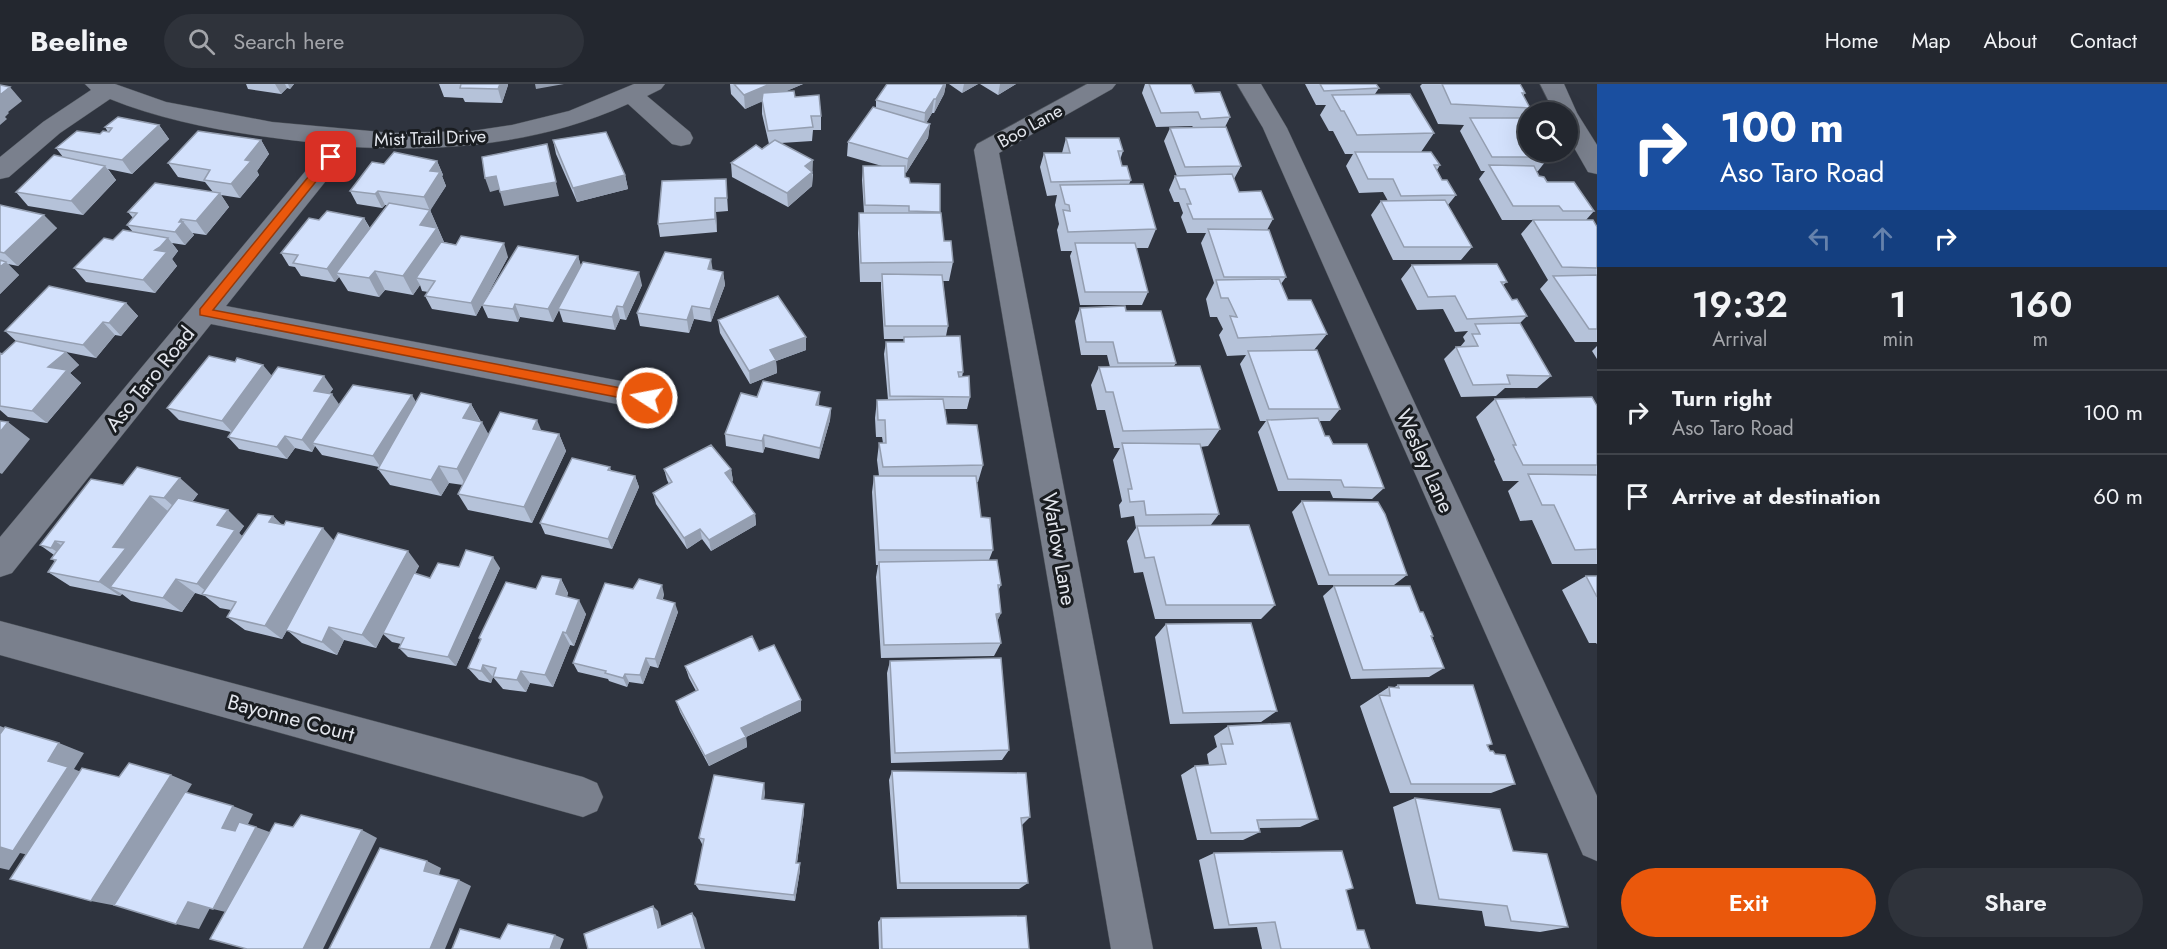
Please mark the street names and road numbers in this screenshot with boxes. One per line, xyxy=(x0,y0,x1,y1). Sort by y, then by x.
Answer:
street label: Boo Lane xyxy=(993,98,1067,154)
street label: Mist Trail Drive xyxy=(373,123,487,153)
street label: Aso Taro Road xyxy=(98,320,202,438)
street label: Wesley Lane xyxy=(1389,404,1461,518)
street label: Warlow Lane xyxy=(1034,490,1084,608)
street label: Bayonne Court xyxy=(224,687,358,749)

